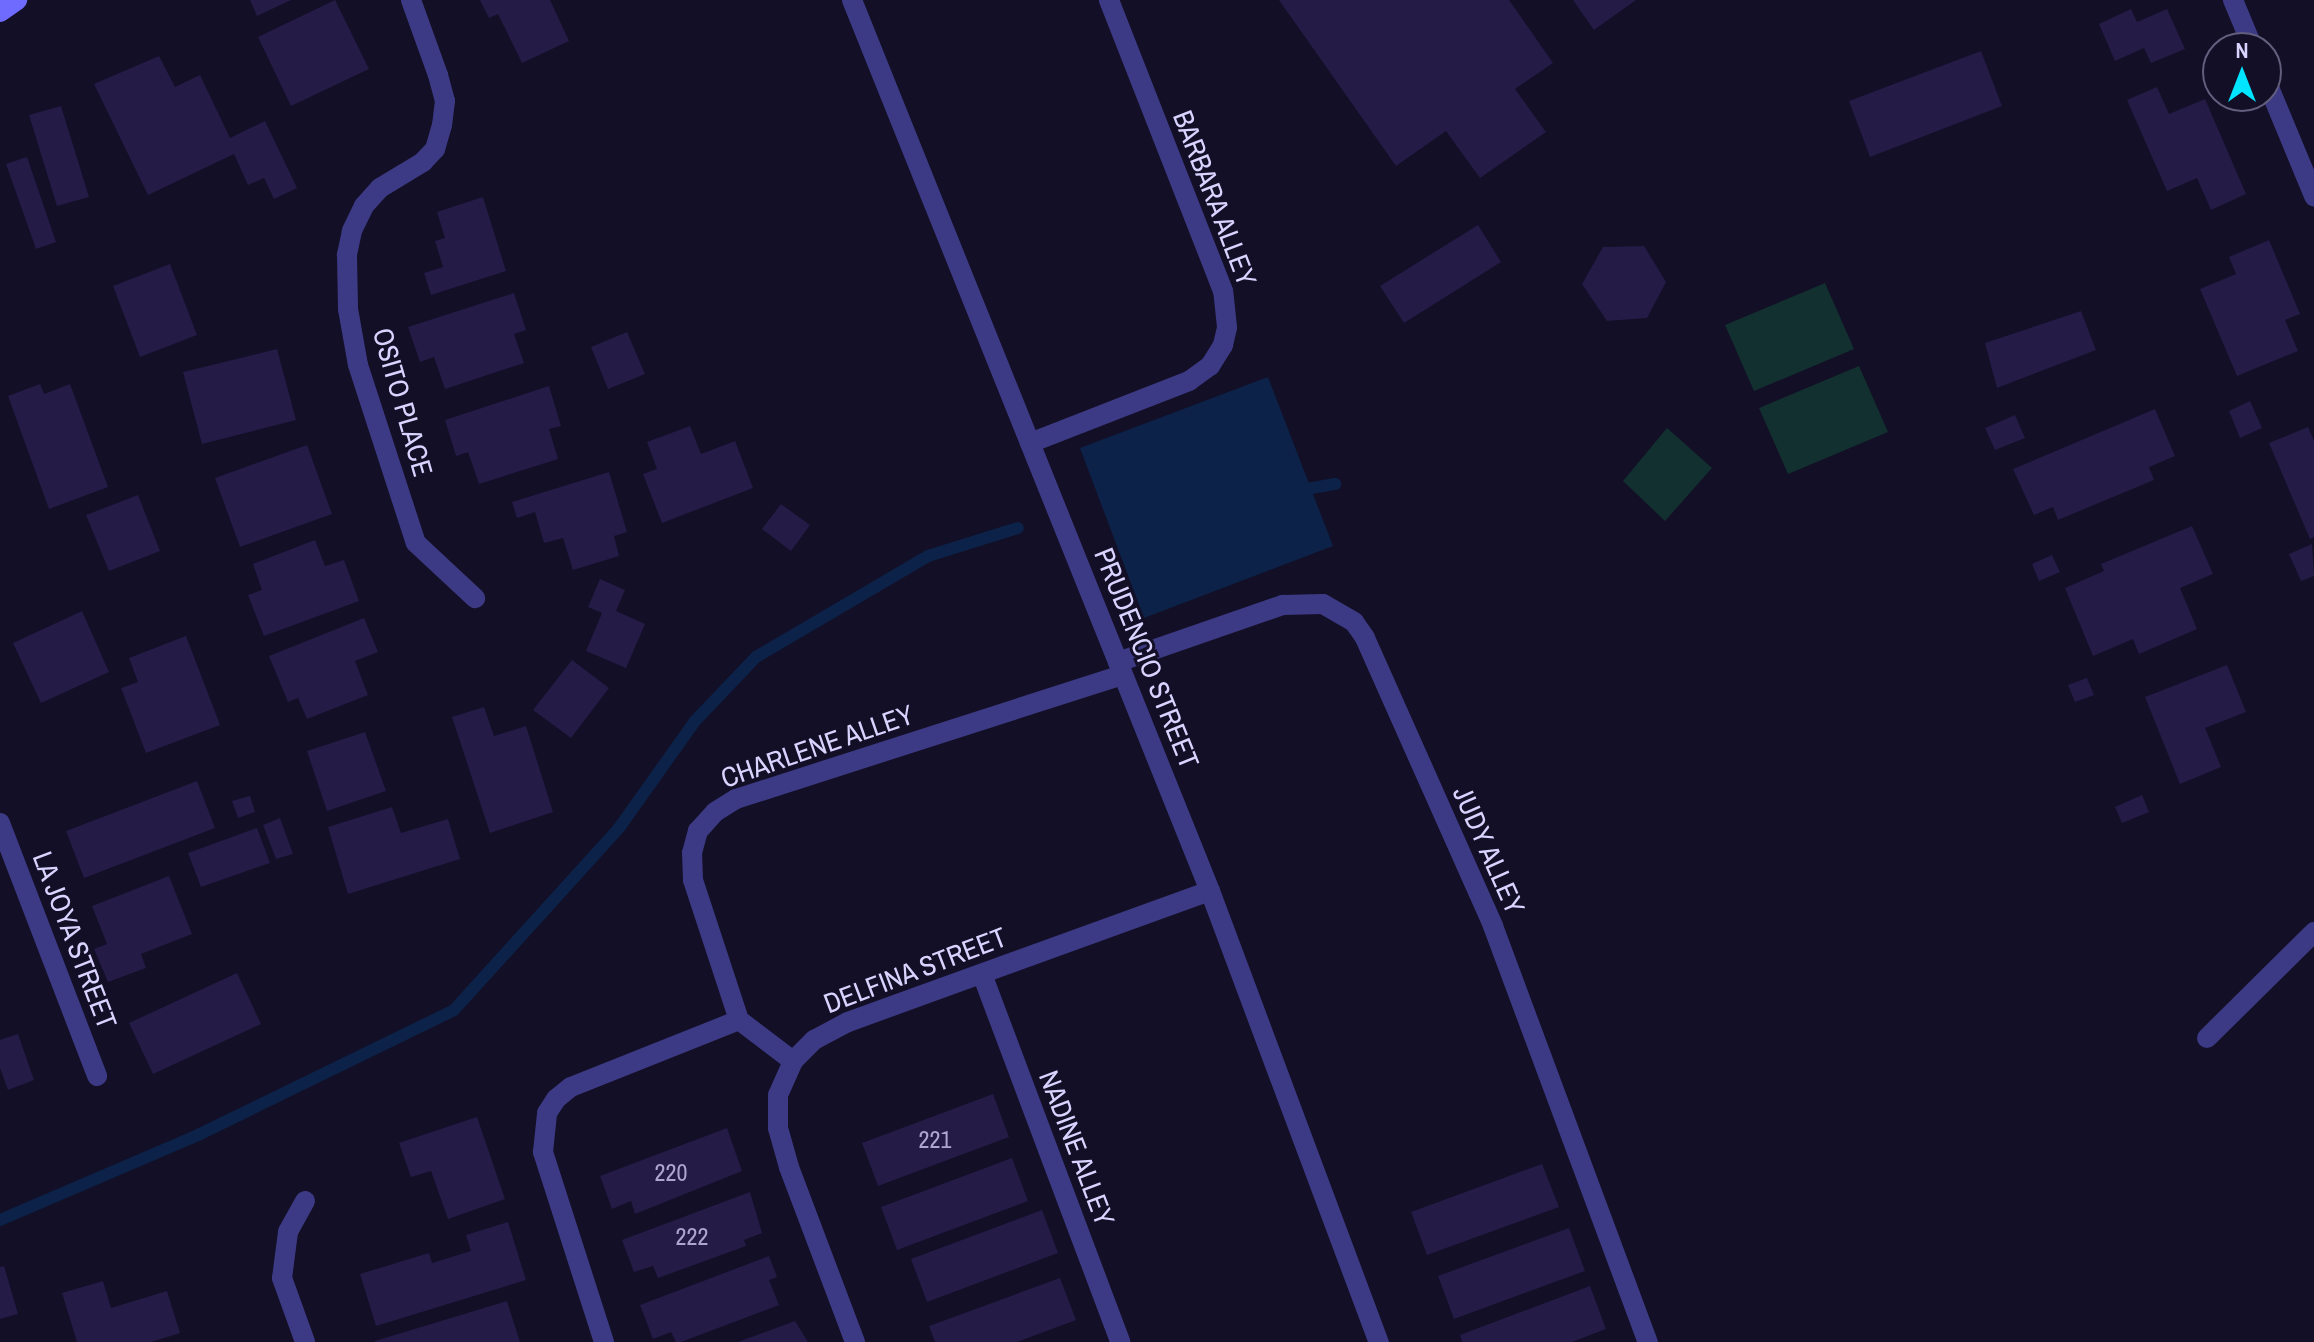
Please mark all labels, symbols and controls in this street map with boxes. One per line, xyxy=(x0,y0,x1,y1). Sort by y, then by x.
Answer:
north arrow xyxy=(2202,32,2282,112)
text: N xyxy=(2235,35,2249,65)
street label: BARBARA ALLEY xyxy=(1166,104,1264,292)
street label: OSITO PLACE xyxy=(366,324,440,480)
street label: PRUDENCIO STREET xyxy=(1087,543,1207,773)
street label: CHARLENE ALLEY xyxy=(716,697,918,795)
street label: JUDY ALLEY xyxy=(1446,780,1532,920)
street label: LA JOYA STREET xyxy=(25,845,125,1035)
street label: DELFINA STREET xyxy=(818,920,1012,1020)
street label: NADINE ALLEY xyxy=(1032,1065,1122,1231)
house number: 221 xyxy=(919,1126,951,1154)
house number: 220 xyxy=(655,1159,687,1187)
house number: 222 xyxy=(676,1223,708,1251)

